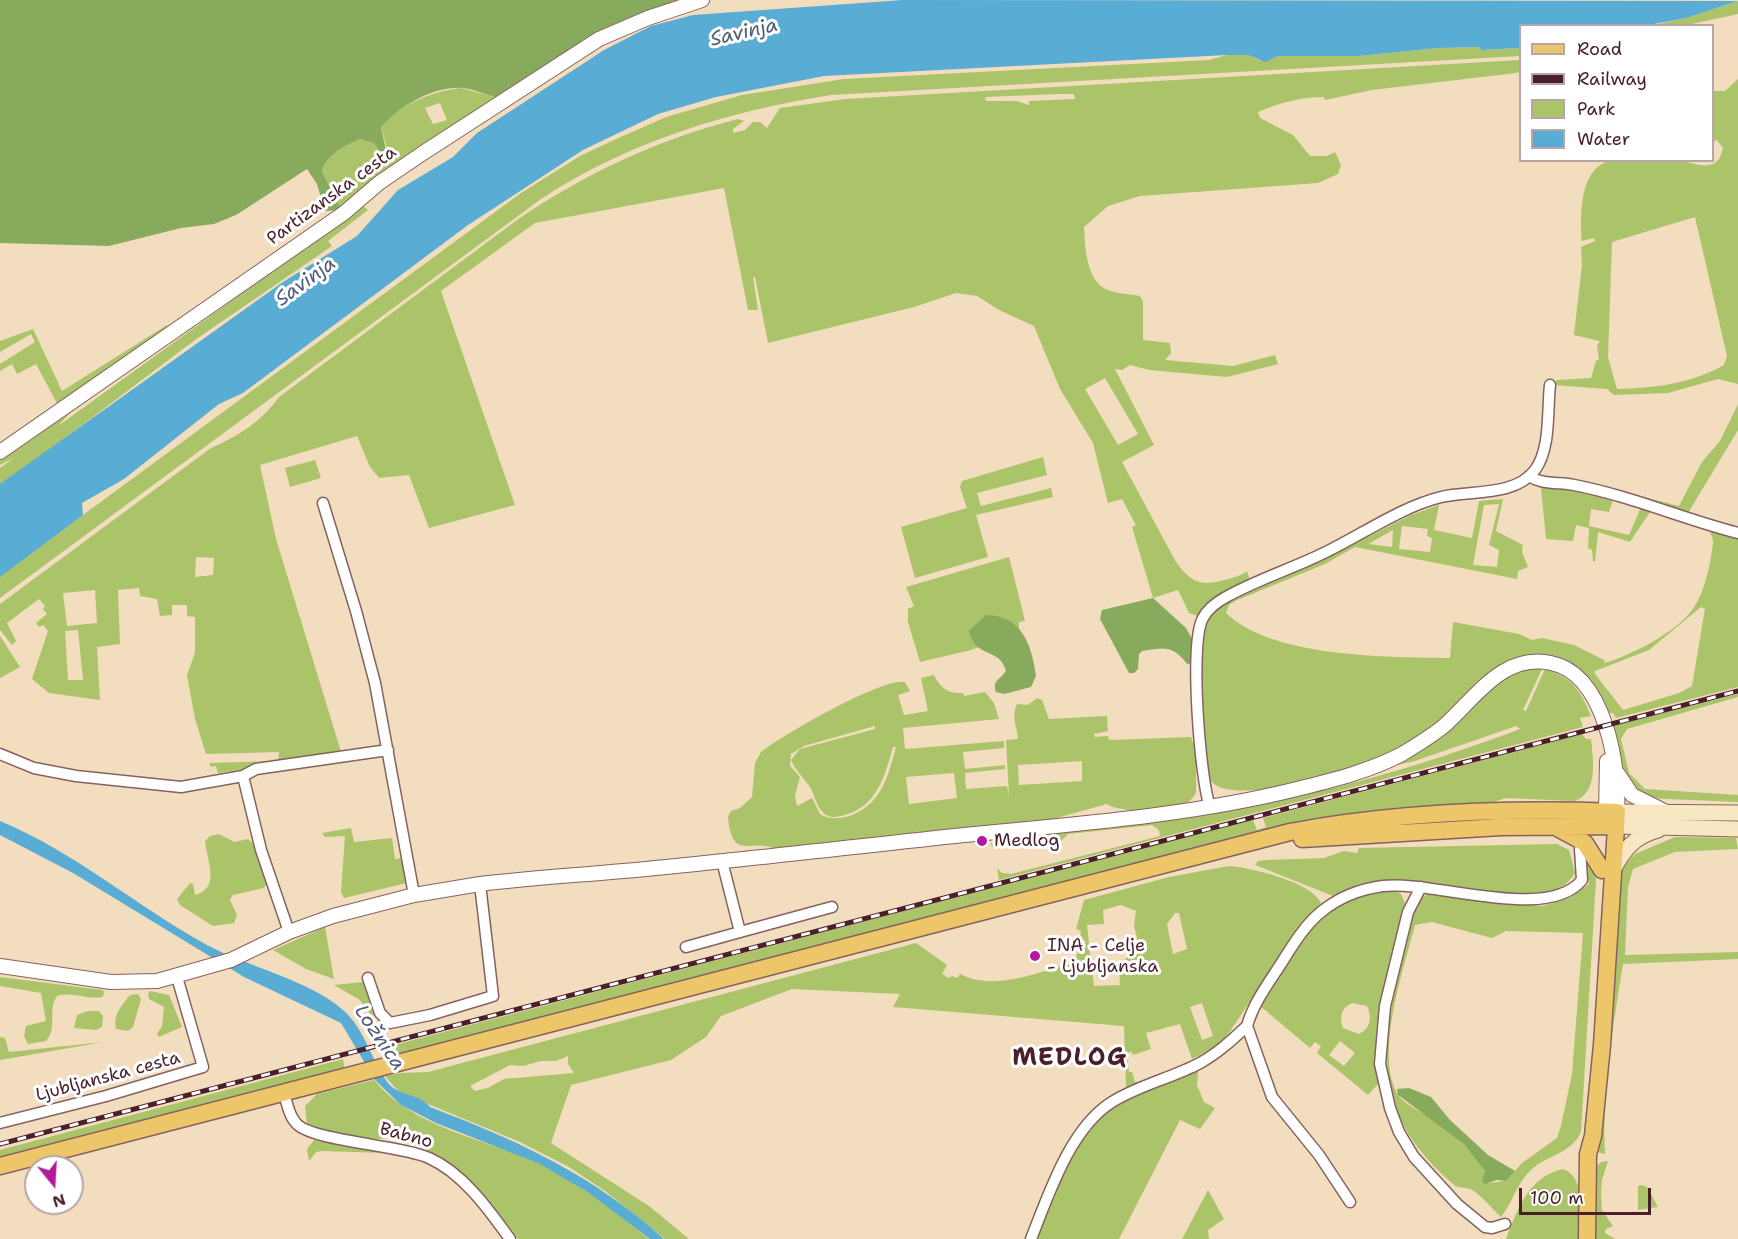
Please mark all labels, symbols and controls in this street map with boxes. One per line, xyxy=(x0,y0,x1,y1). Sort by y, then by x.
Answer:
water label: Savinja xyxy=(708,14,780,52)
legend xyxy=(1519,24,1714,162)
text: Road xyxy=(1577,37,1622,61)
text: Railway xyxy=(1577,67,1647,91)
text: Park xyxy=(1577,97,1616,121)
text: Water xyxy=(1577,127,1630,151)
street label: Partizanska cesta xyxy=(263,142,401,250)
water label: Savinja xyxy=(271,252,341,312)
place label: Medlog xyxy=(994,830,1060,852)
marker: Medlog xyxy=(975,834,989,848)
place label: INA - Celje - Ljubljanska xyxy=(1047,935,1158,978)
marker: INA - Celje - Ljubljanska xyxy=(1028,949,1042,963)
water label: Ložnica xyxy=(348,1001,410,1075)
district label: MEDLOG xyxy=(1012,1045,1128,1073)
street label: Ljubljanska cesta xyxy=(33,1047,183,1107)
street label: Babno xyxy=(377,1119,435,1153)
north arrow xyxy=(24,1155,84,1215)
scale bar xyxy=(1522,1176,1654,1214)
text: 100 m xyxy=(1530,1186,1584,1210)
text: N xyxy=(50,1189,68,1213)

